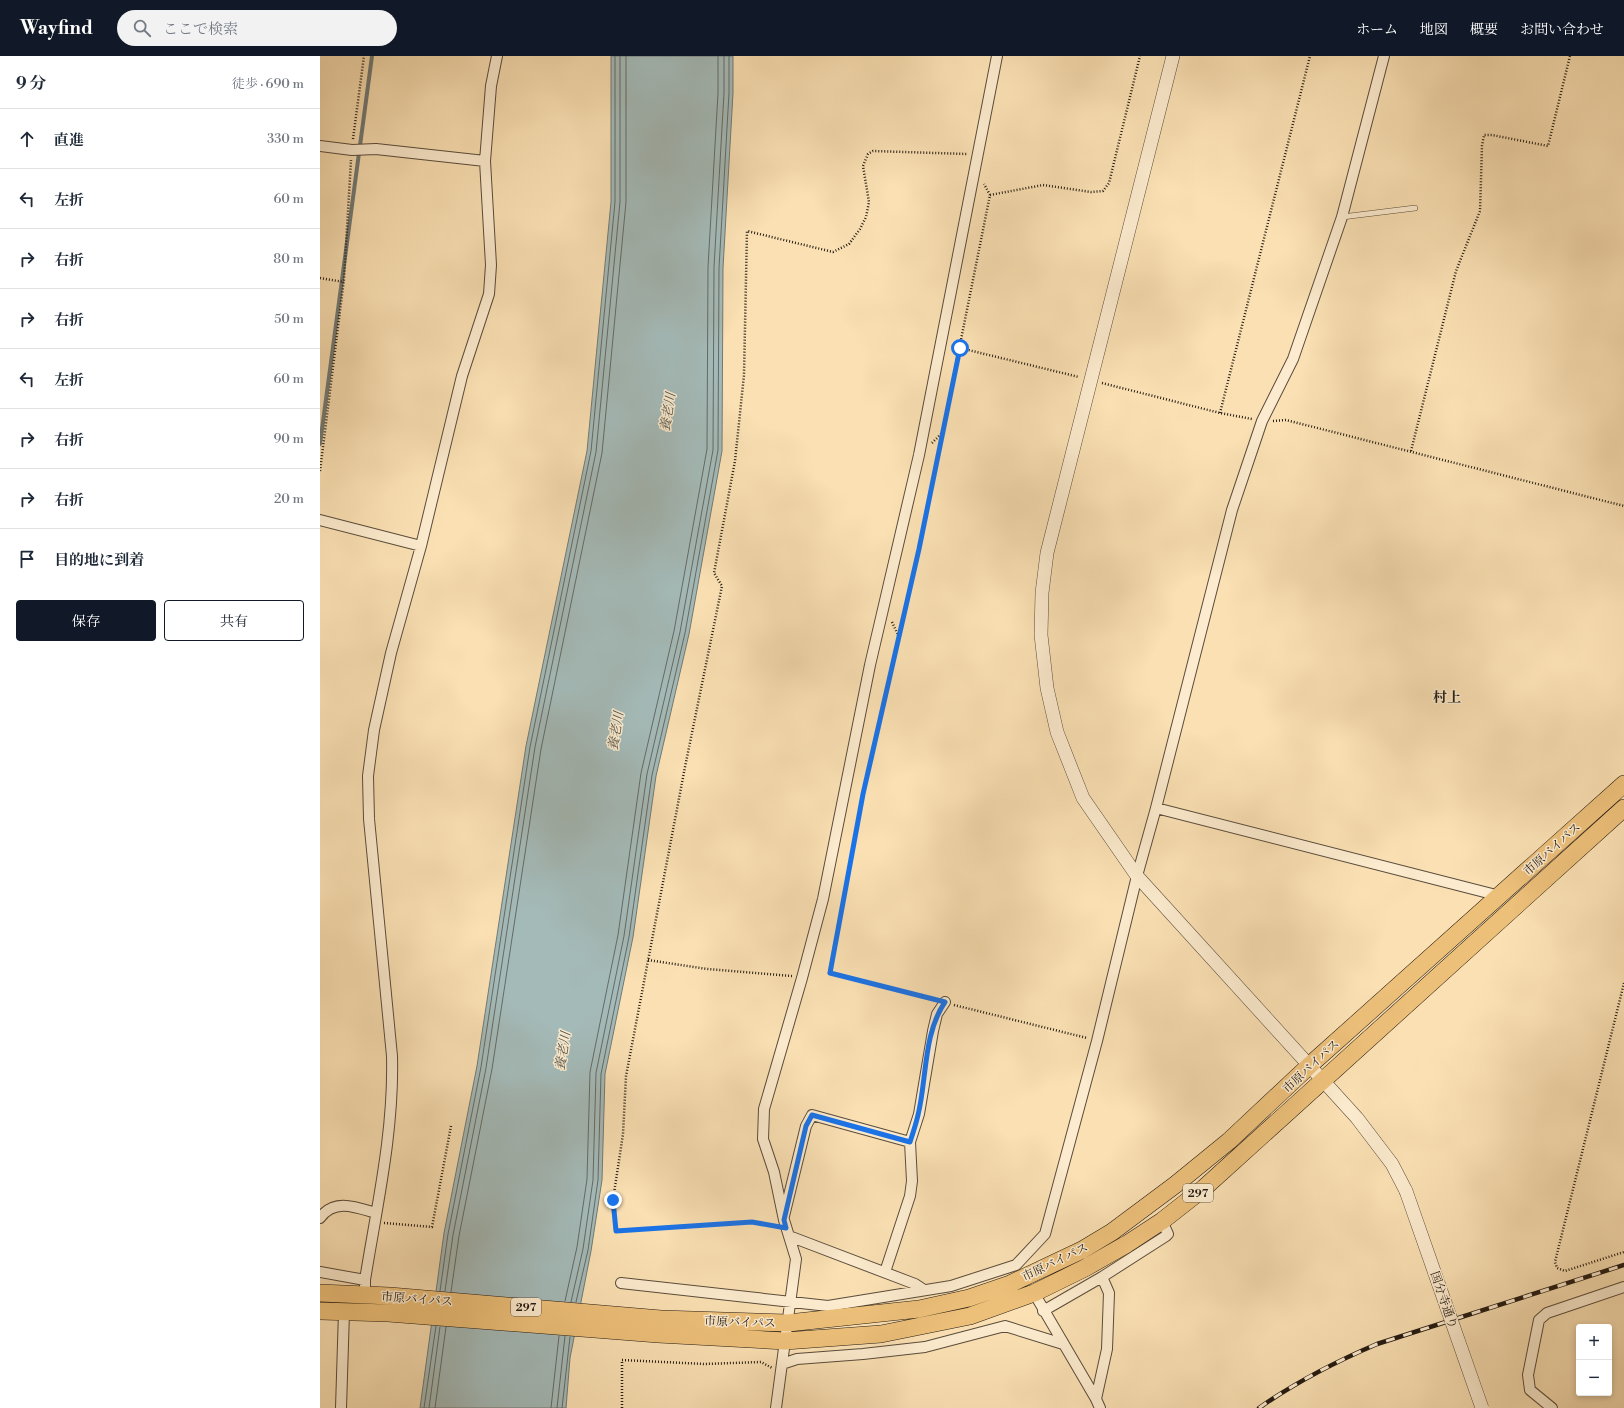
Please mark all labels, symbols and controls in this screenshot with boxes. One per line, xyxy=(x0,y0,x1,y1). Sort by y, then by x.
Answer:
search box xyxy=(117,10,397,46)
text: Wayfind xyxy=(20,16,93,40)
icon: search xyxy=(131,17,153,39)
text: ここで検索 xyxy=(163,20,238,39)
text: ホーム xyxy=(1356,21,1398,39)
text: 地図 xyxy=(1420,21,1448,39)
text: 概要 xyxy=(1470,21,1498,39)
text: お問い合わせ xyxy=(1520,21,1604,39)
text: 9 分 xyxy=(16,73,46,95)
text: 徒歩 · 690 m xyxy=(232,76,304,92)
icon: ahead xyxy=(16,128,38,150)
text: 直進 xyxy=(54,131,84,150)
text: 330 m xyxy=(267,131,304,147)
icon: left xyxy=(16,188,38,210)
text: 左折 xyxy=(54,191,84,210)
text: 60 m xyxy=(273,191,304,207)
icon: right xyxy=(16,248,38,270)
text: 右折 xyxy=(54,251,84,270)
text: 80 m xyxy=(273,251,304,267)
icon: right xyxy=(16,308,38,330)
text: 右折 xyxy=(54,311,84,330)
text: 50 m xyxy=(274,311,304,327)
route start xyxy=(951,339,969,357)
icon: left xyxy=(16,368,38,390)
text: 左折 xyxy=(54,371,84,390)
text: 60 m xyxy=(273,371,304,387)
water label: 養老川 xyxy=(657,390,679,433)
icon: right xyxy=(16,428,38,450)
text: 右折 xyxy=(54,431,84,450)
text: 90 m xyxy=(273,431,304,447)
icon: right xyxy=(16,488,38,510)
text: 右折 xyxy=(54,491,84,510)
text: 20 m xyxy=(274,491,304,507)
icon: arrive xyxy=(16,548,38,570)
text: 目的地に到着 xyxy=(54,551,144,570)
button: 保存 xyxy=(16,600,156,641)
button: 共有 xyxy=(164,600,304,641)
district label: 村上 xyxy=(1433,689,1461,707)
water label: 養老川 xyxy=(605,709,627,752)
street label: 市原バイパス xyxy=(1521,820,1584,879)
water label: 養老川 xyxy=(552,1029,574,1072)
street label: 市原バイパス xyxy=(1280,1036,1343,1096)
road number: 297 xyxy=(1183,1184,1213,1202)
route end xyxy=(604,1191,622,1209)
street label: 市原バイパス xyxy=(1020,1240,1091,1285)
street label: 国分寺通り xyxy=(1427,1269,1460,1331)
street label: 市原バイパス xyxy=(381,1290,453,1309)
road number: 297 xyxy=(511,1298,541,1316)
street label: 市原バイパス xyxy=(704,1314,776,1331)
map controls xyxy=(1576,1324,1612,1396)
button: + xyxy=(1576,1324,1612,1360)
button: − xyxy=(1576,1360,1612,1396)

